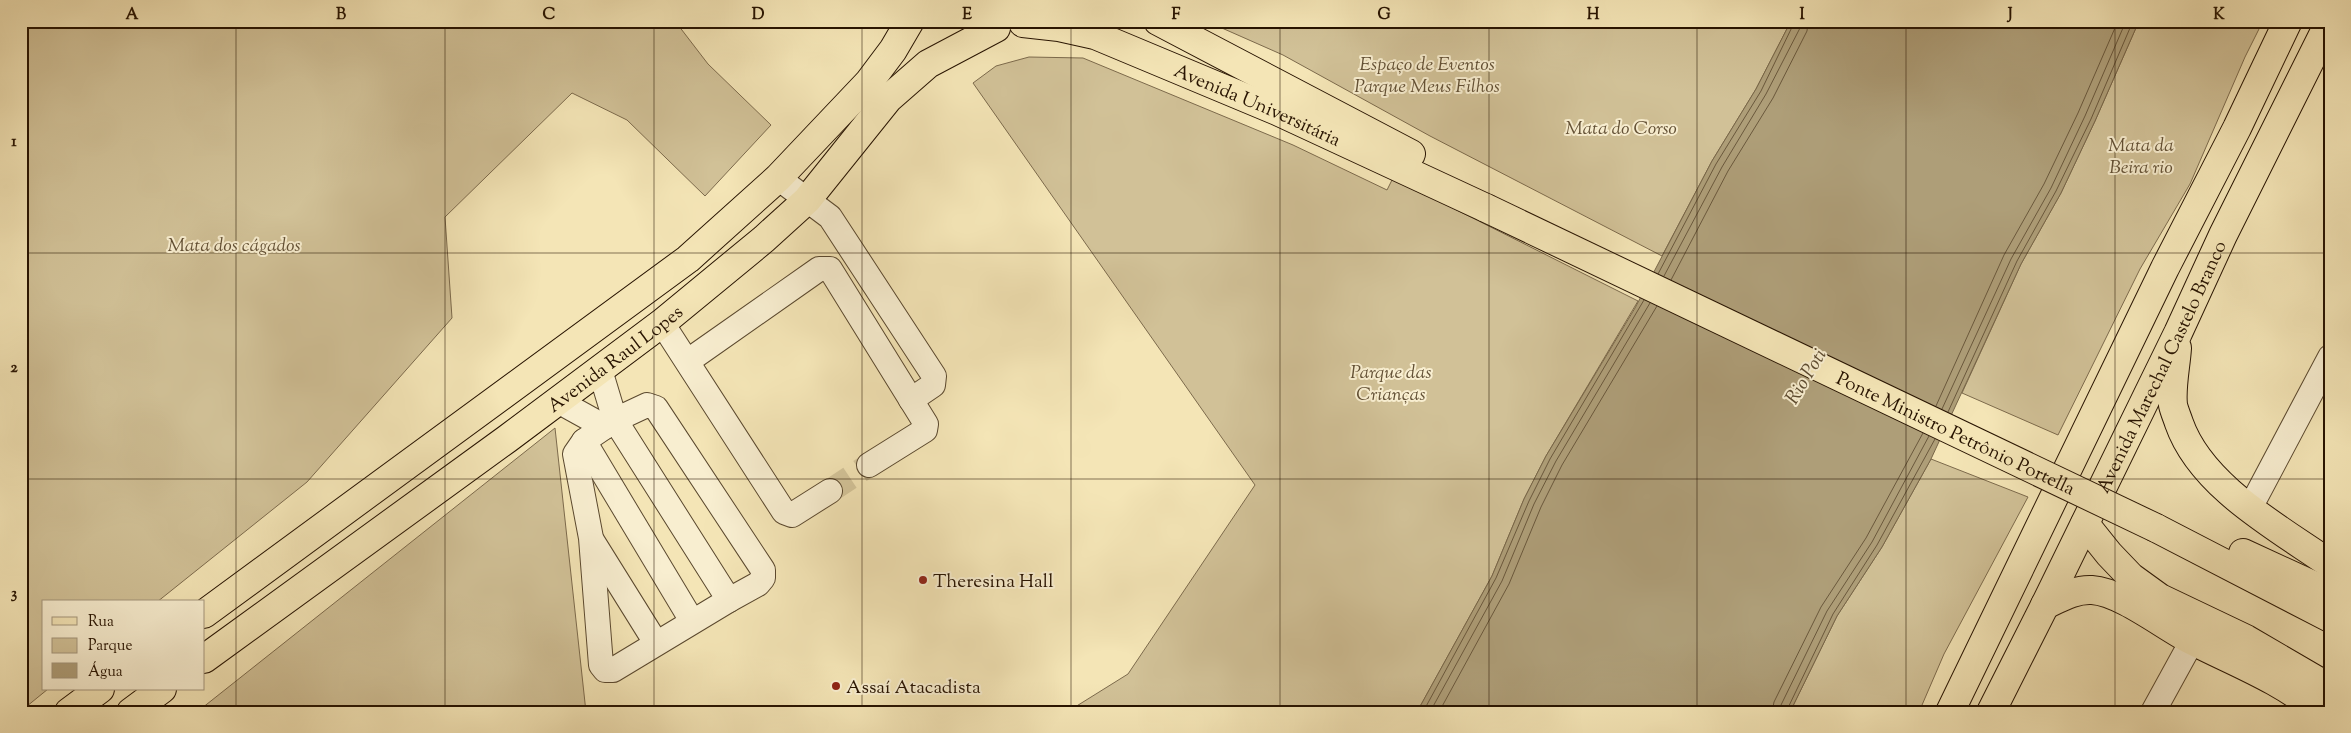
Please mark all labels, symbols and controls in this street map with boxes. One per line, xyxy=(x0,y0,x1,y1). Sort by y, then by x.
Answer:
text: A xyxy=(126,4,139,27)
text: B xyxy=(336,4,346,27)
text: C xyxy=(543,4,556,27)
text: D xyxy=(752,4,765,27)
text: E xyxy=(962,4,972,27)
text: F xyxy=(1172,4,1181,27)
text: G xyxy=(1377,4,1391,27)
text: H xyxy=(1587,4,1600,27)
text: I xyxy=(1799,4,1805,27)
text: J xyxy=(2006,4,2013,27)
text: K xyxy=(2213,4,2225,27)
park label: Espaço de Eventos Parque Meus Filhos xyxy=(1354,52,1500,101)
street label: Avenida Universitária xyxy=(1169,58,1345,155)
park label: Mata do Corso xyxy=(1565,116,1677,143)
text: 1 xyxy=(11,131,17,154)
park label: Mata da Beira rio xyxy=(2108,133,2174,182)
park label: Mata dos cágados xyxy=(167,233,301,260)
street label: Avenida Marechal Castelo Branco xyxy=(2091,237,2235,498)
street label: Avenida Raul Lopes xyxy=(543,300,690,420)
water label: Rio Poti xyxy=(1779,344,1835,411)
text: 2 xyxy=(10,357,18,380)
park label: Parque das Crianças xyxy=(1350,360,1432,409)
street label: Ponte Ministro Petrônio Portella xyxy=(1831,366,2079,503)
place label: Theresina Hall xyxy=(933,569,1053,596)
marker: Theresina Hall xyxy=(917,574,929,586)
text: 3 xyxy=(11,583,18,606)
legend xyxy=(42,600,205,690)
text: Rua xyxy=(88,612,114,633)
text: Parque xyxy=(88,636,132,657)
text: Água xyxy=(88,661,123,683)
place label: Assaí Atacadista xyxy=(846,675,981,702)
marker: Assaí Atacadista xyxy=(830,680,842,692)

